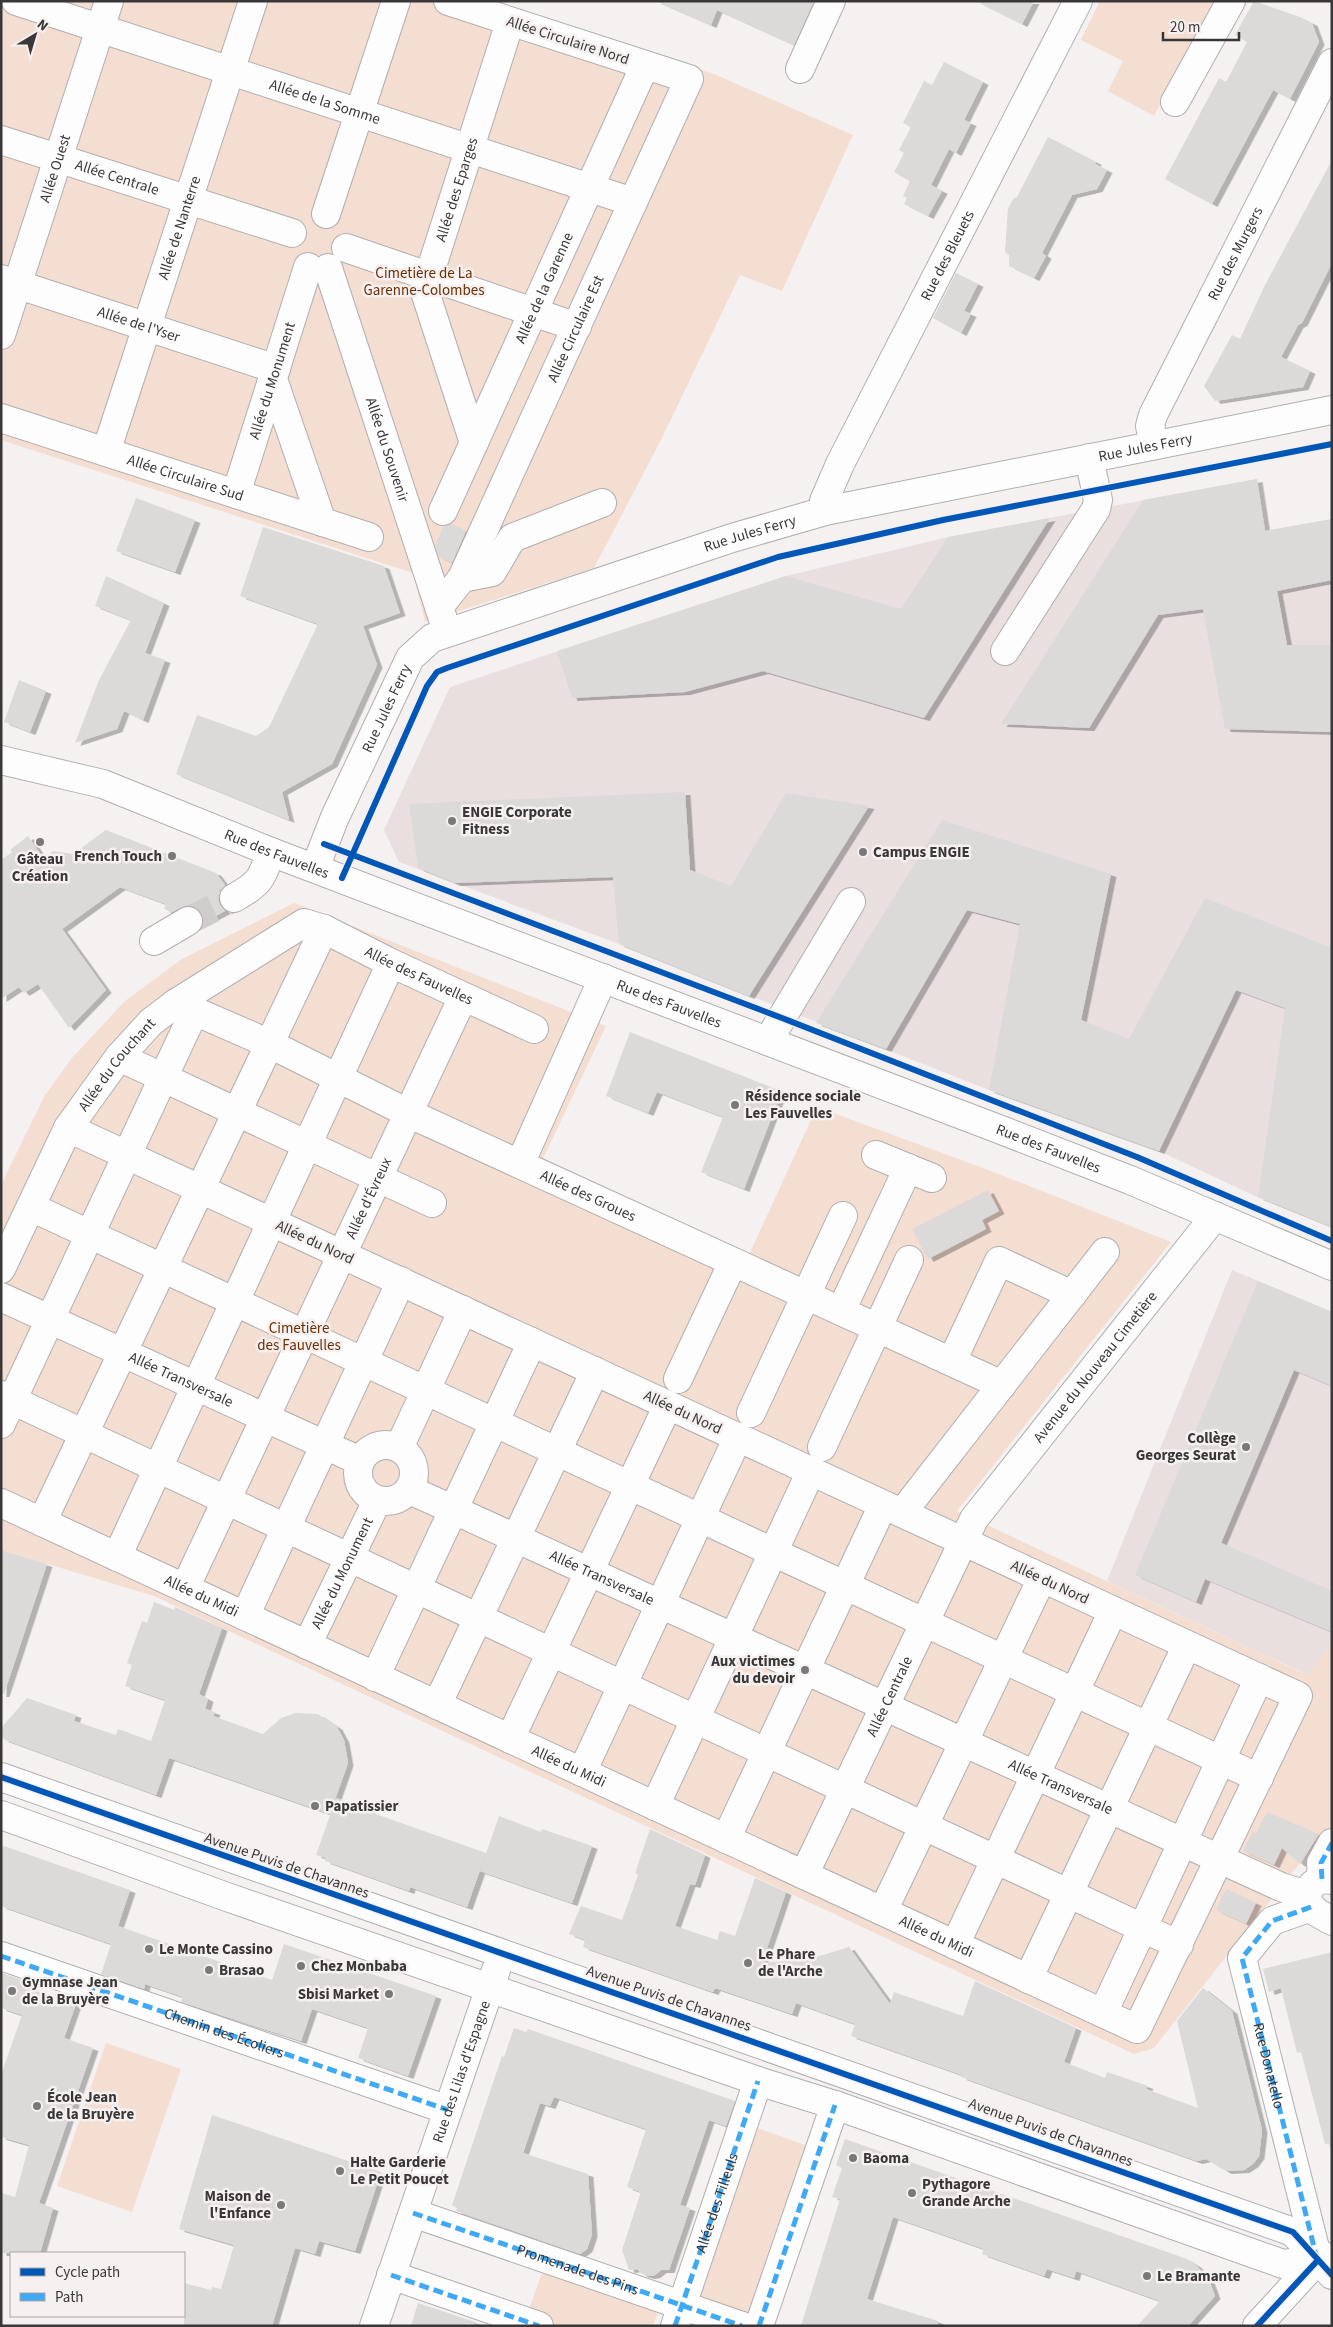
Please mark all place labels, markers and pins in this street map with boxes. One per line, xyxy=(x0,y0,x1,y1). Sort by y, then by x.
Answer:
place label: ENGIE Corporate Fitness xyxy=(462,802,572,840)
marker: ENGIE Corporate Fitness xyxy=(446,815,458,827)
marker: Gâteau Création xyxy=(34,836,46,848)
place label: Campus ENGIE xyxy=(873,842,970,863)
place label: French Touch xyxy=(74,846,162,867)
marker: Campus ENGIE xyxy=(857,846,869,858)
place label: Gâteau Création xyxy=(12,849,68,887)
marker: French Touch xyxy=(166,850,178,862)
place label: Résidence sociale Les Fauvelles xyxy=(745,1086,861,1124)
marker: Résidence sociale Les Fauvelles xyxy=(729,1099,741,1111)
place label: Collège Georges Seurat xyxy=(1136,1428,1236,1466)
marker: Collège Georges Seurat xyxy=(1240,1441,1252,1453)
place label: Aux victimes du devoir xyxy=(710,1651,795,1689)
marker: Aux victimes du devoir xyxy=(799,1664,811,1676)
place label: Papatissier xyxy=(325,1796,398,1817)
marker: Papatissier xyxy=(309,1800,321,1812)
place label: Le Monte Cassino xyxy=(159,1939,273,1960)
marker: Le Monte Cassino xyxy=(143,1943,155,1955)
place label: Le Phare de l'Arche xyxy=(758,1944,823,1982)
place label: Chez Monbaba xyxy=(311,1956,407,1977)
marker: Le Phare de l'Arche xyxy=(742,1957,754,1969)
place label: Brasao xyxy=(219,1960,264,1981)
marker: Chez Monbaba xyxy=(295,1960,307,1972)
marker: Brasao xyxy=(203,1964,215,1976)
place label: Gymnase Jean de la Bruyère xyxy=(22,1972,118,2010)
place label: Sbisi Market xyxy=(298,1984,379,2005)
marker: Gymnase Jean de la Bruyère xyxy=(6,1985,18,1997)
marker: Sbisi Market xyxy=(383,1988,395,2000)
place label: École Jean de la Bruyère xyxy=(47,2087,134,2125)
marker: École Jean de la Bruyère xyxy=(31,2100,43,2112)
place label: Baoma xyxy=(863,2148,909,2169)
place label: Halte Garderie Le Petit Poucet xyxy=(350,2152,449,2190)
marker: Baoma xyxy=(847,2152,859,2164)
marker: Halte Garderie Le Petit Poucet xyxy=(334,2165,346,2177)
place label: Pythagore Grande Arche xyxy=(922,2174,1011,2212)
place label: Maison de l'Enfance xyxy=(205,2186,271,2224)
marker: Pythagore Grande Arche xyxy=(906,2187,918,2199)
marker: Maison de l'Enfance xyxy=(275,2199,287,2211)
place label: Le Bramante xyxy=(1157,2266,1241,2287)
marker: Le Bramante xyxy=(1141,2270,1153,2282)

